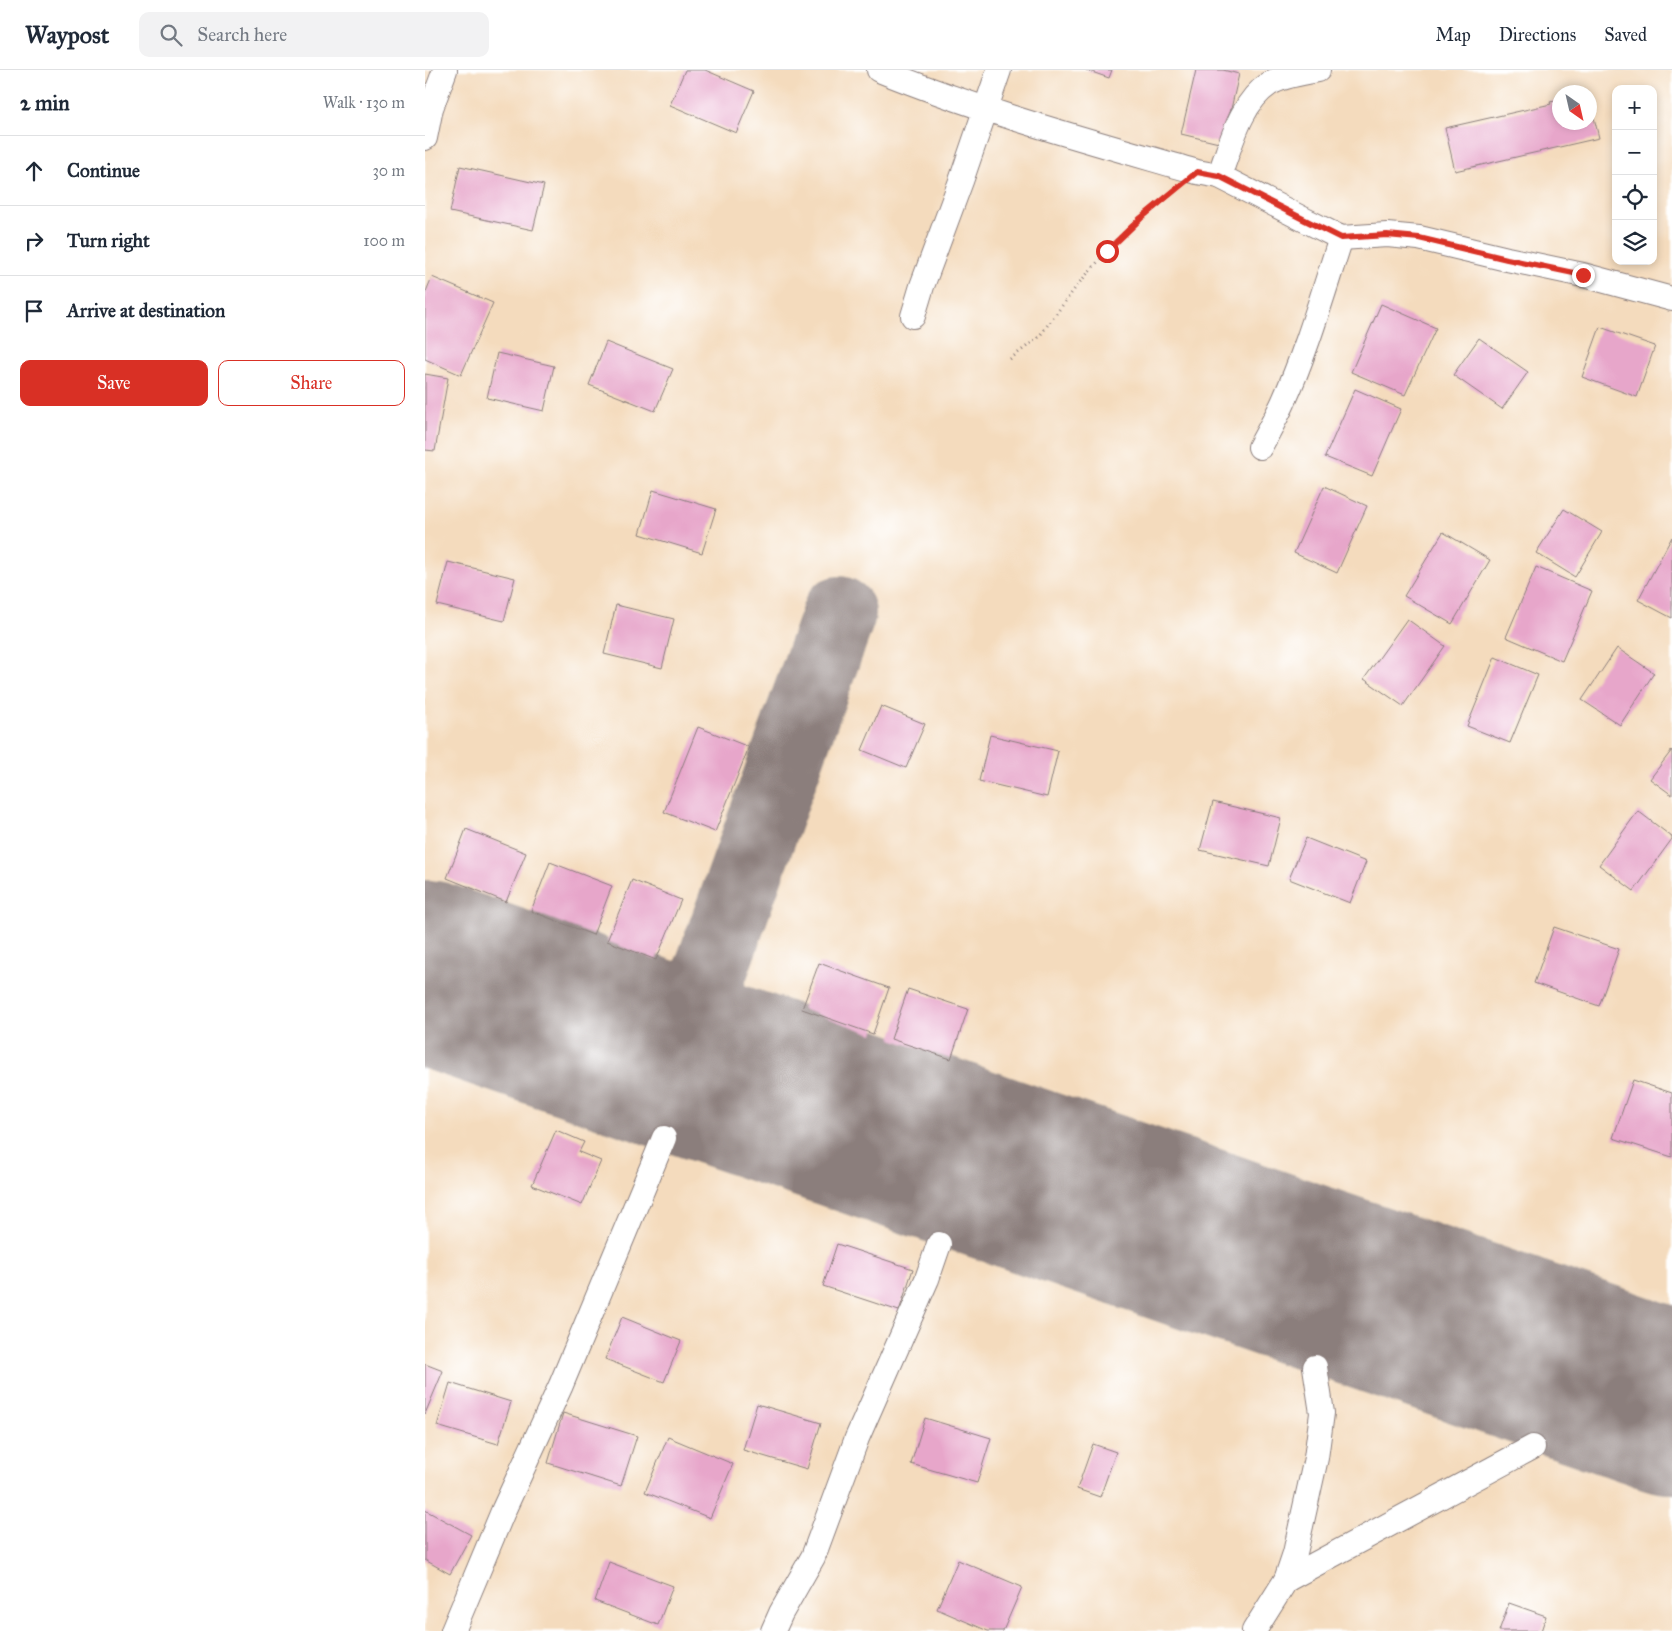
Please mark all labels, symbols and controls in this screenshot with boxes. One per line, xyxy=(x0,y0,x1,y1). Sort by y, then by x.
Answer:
search box xyxy=(139,12,489,57)
text: Waypost xyxy=(25,20,109,50)
icon: search xyxy=(157,21,185,49)
text: Search here xyxy=(197,23,287,46)
text: Map xyxy=(1435,24,1471,46)
text: Directions xyxy=(1499,24,1576,46)
text: Saved xyxy=(1604,24,1647,46)
north arrow xyxy=(1552,85,1597,130)
map controls xyxy=(1612,85,1657,265)
button: + xyxy=(1612,85,1657,130)
text: 2 min xyxy=(20,90,70,116)
text: Walk · 130 m xyxy=(323,93,405,112)
button: − xyxy=(1612,130,1657,175)
icon: ahead xyxy=(20,157,48,185)
text: Continue xyxy=(67,159,140,182)
text: 30 m xyxy=(372,161,405,180)
button: locate xyxy=(1612,175,1657,220)
button: layers xyxy=(1612,220,1657,265)
icon: right xyxy=(20,227,48,255)
text: Turn right xyxy=(67,229,150,252)
text: 100 m xyxy=(363,231,405,250)
route start xyxy=(1096,240,1119,263)
route end xyxy=(1572,264,1595,287)
icon: arrive xyxy=(20,297,48,325)
text: Arrive at destination xyxy=(67,299,225,322)
button: Save xyxy=(20,360,208,406)
button: Share xyxy=(218,360,405,406)

